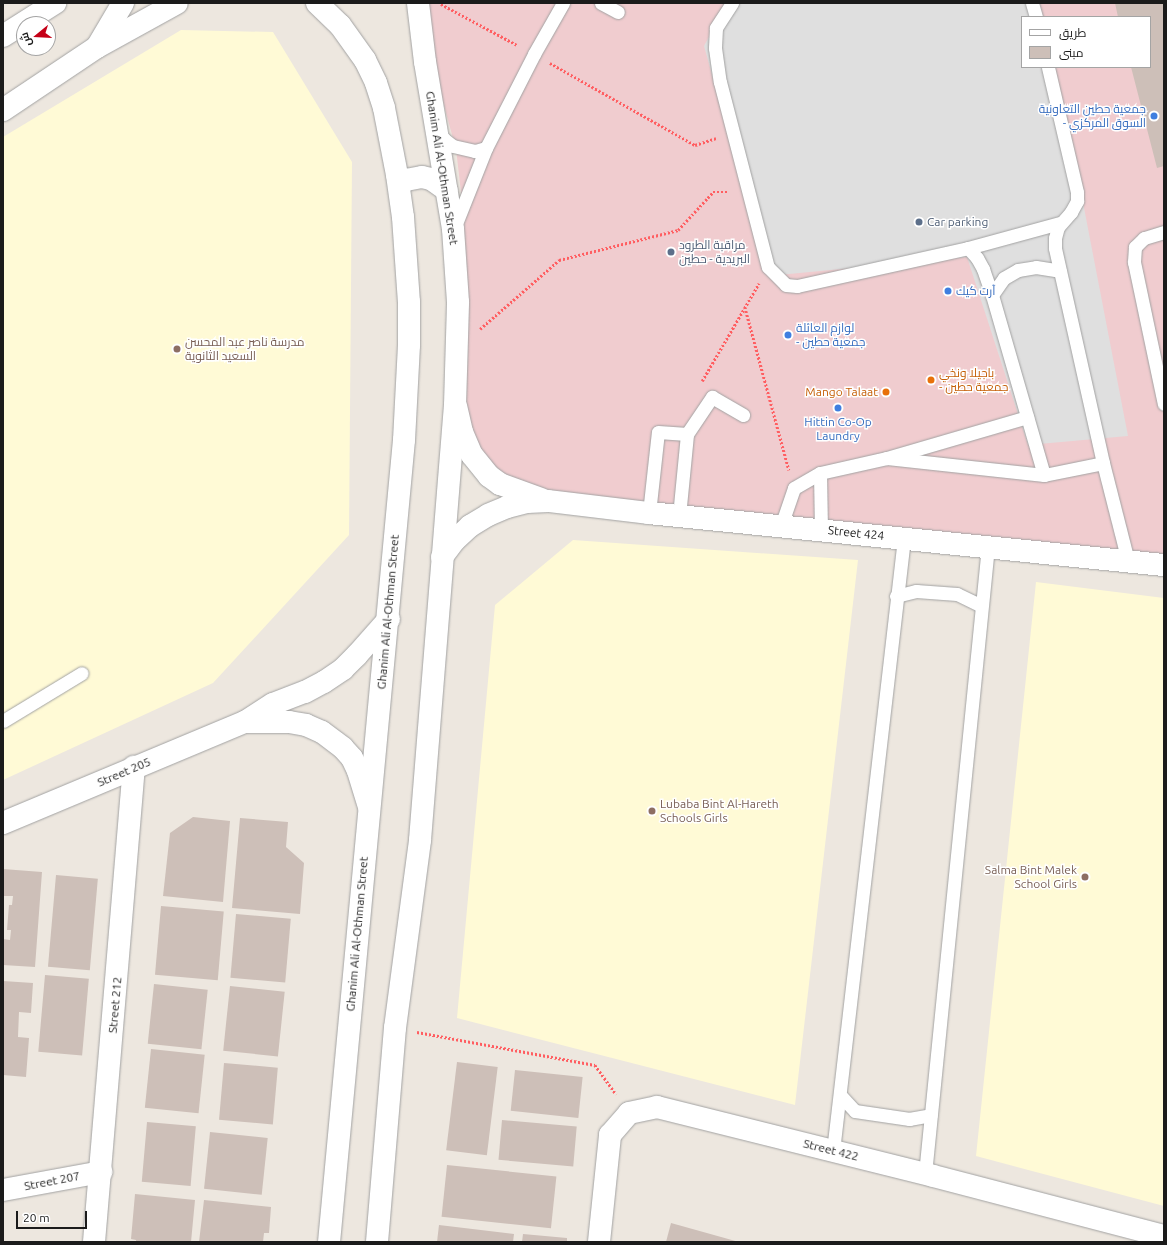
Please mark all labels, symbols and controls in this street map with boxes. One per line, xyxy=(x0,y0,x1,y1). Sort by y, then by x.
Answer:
north arrow xyxy=(16,16,56,56)
legend xyxy=(1021,16,1151,68)
text: طريق xyxy=(1059,26,1086,39)
text: ش xyxy=(18,31,33,48)
text: مبنى xyxy=(1059,46,1084,59)
street label: Ghanim Ali Al-Othman Street xyxy=(423,90,461,246)
place label: جمعية حطين التعاونية - السوق المركزي xyxy=(1039,102,1146,130)
marker: جمعية حطين التعاونية - السوق المركزي xyxy=(1149,111,1159,121)
place label: Car parking xyxy=(927,215,988,229)
marker: Car parking xyxy=(914,217,924,227)
place label: مراقبة الطرود البريدية - حطين xyxy=(679,238,750,266)
marker: مراقبة الطرود البريدية - حطين xyxy=(666,247,676,257)
place label: آرت كيك xyxy=(956,284,995,298)
marker: آرت كيك xyxy=(943,286,953,296)
place label: لوازم العائلة - جمعية حطين xyxy=(796,321,865,349)
marker: لوازم العائلة - جمعية حطين xyxy=(783,330,793,340)
place label: مدرسة ناصر عبد المحسن السعيد الثانوية xyxy=(185,335,305,363)
marker: مدرسة ناصر عبد المحسن السعيد الثانوية xyxy=(172,344,182,354)
place label: باجيلا ونخي - جمعية حطين xyxy=(939,366,1008,394)
marker: باجيلا ونخي - جمعية حطين xyxy=(926,375,936,385)
place label: Mango Talaat xyxy=(805,385,878,399)
marker: Mango Talaat xyxy=(881,387,891,397)
marker: Hittin Co-Op Laundry xyxy=(833,403,843,413)
place label: Hittin Co-Op Laundry xyxy=(804,415,872,443)
street label: Street 424 xyxy=(827,523,885,543)
street label: Ghanim Ali Al-Othman Street xyxy=(374,534,402,690)
street label: Street 205 xyxy=(95,754,153,790)
place label: Lubaba Bint Al-Hareth Schools Girls xyxy=(660,797,779,825)
marker: Lubaba Bint Al-Hareth Schools Girls xyxy=(647,806,657,816)
street label: Ghanim Ali Al-Othman Street xyxy=(343,856,371,1012)
place label: Salma Bint Malek School Girls xyxy=(985,863,1077,891)
marker: Salma Bint Malek School Girls xyxy=(1080,872,1090,882)
street label: Street 212 xyxy=(105,976,125,1034)
street label: Street 422 xyxy=(802,1136,860,1164)
street label: Street 207 xyxy=(23,1169,81,1193)
scale bar xyxy=(18,1203,89,1229)
text: 20 m xyxy=(23,1211,50,1224)

